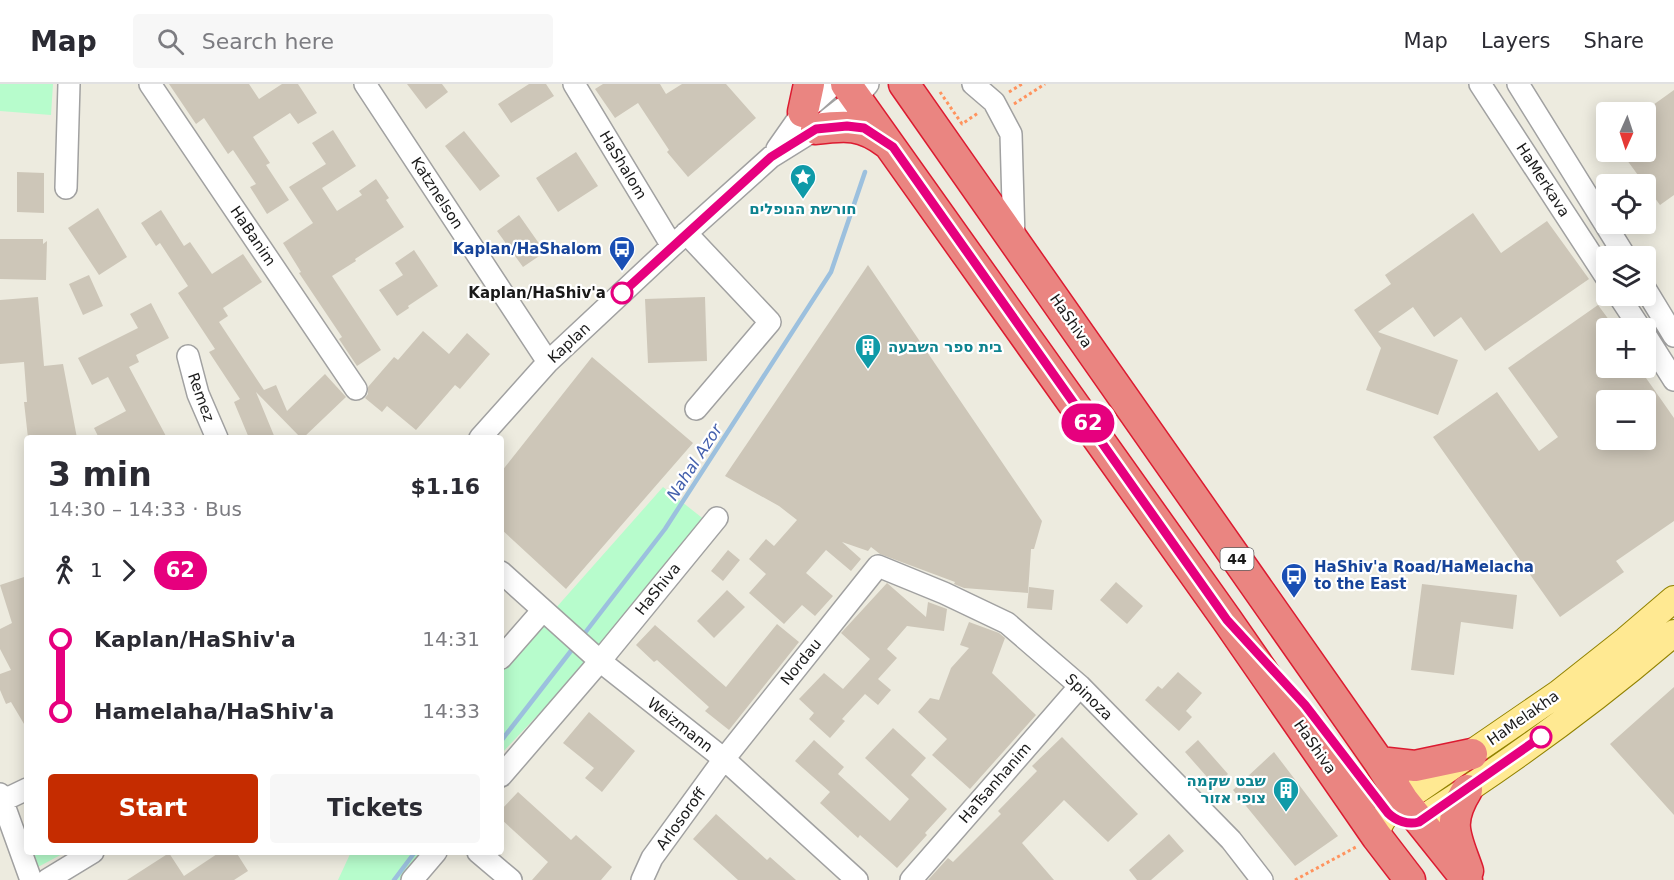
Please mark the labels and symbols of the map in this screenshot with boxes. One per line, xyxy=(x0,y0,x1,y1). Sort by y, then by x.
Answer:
north arrow xyxy=(1596,102,1656,162)
street label: HaShalom xyxy=(596,128,650,202)
street label: HaMerkava xyxy=(1512,140,1574,220)
street label: Katznelson xyxy=(407,154,467,232)
place icon: חורשת הנופלים xyxy=(788,162,818,200)
place label: חורשת הנופלים xyxy=(749,200,857,218)
street label: HaBanim xyxy=(226,203,280,269)
bus stop icon: Kaplan/HaShalom xyxy=(607,234,637,272)
place label: Kaplan/HaShalom xyxy=(453,240,602,258)
marker: Kaplan/HaShiv'a xyxy=(611,282,633,304)
place label: Kaplan/HaShiv'a xyxy=(468,284,606,302)
street label: HaShiva xyxy=(1046,291,1096,351)
street label: Kaplan xyxy=(544,319,594,367)
building icon: בית ספר השבעה xyxy=(853,332,883,370)
place label: בית ספר השבעה xyxy=(888,338,1002,356)
street label: Remez xyxy=(184,370,218,424)
line badge: 62 xyxy=(1061,404,1115,442)
water label: Nahal Azor xyxy=(663,419,727,504)
road number: 44 xyxy=(1220,548,1254,570)
place label: HaShiv'a Road/HaMelacha to the East xyxy=(1314,558,1534,593)
street label: HaShiva xyxy=(632,559,684,619)
bus stop icon: HaShiv'a Road/HaMelacha to the East xyxy=(1279,561,1309,599)
street label: Nordau xyxy=(777,635,825,689)
street label: Spinoza xyxy=(1062,670,1116,724)
street label: HaMelakha xyxy=(1484,687,1562,749)
street label: Weizmann xyxy=(644,694,716,756)
street label: HaShiva xyxy=(1290,717,1340,777)
unlabelled marker xyxy=(1530,726,1552,748)
street label: HaTsanhanim xyxy=(955,739,1035,827)
place label: שבט שקמה צופי אזור xyxy=(1186,772,1267,807)
building icon: שבט שקמה צופי אזור xyxy=(1271,775,1301,813)
street label: Arlosoroff xyxy=(653,784,710,853)

